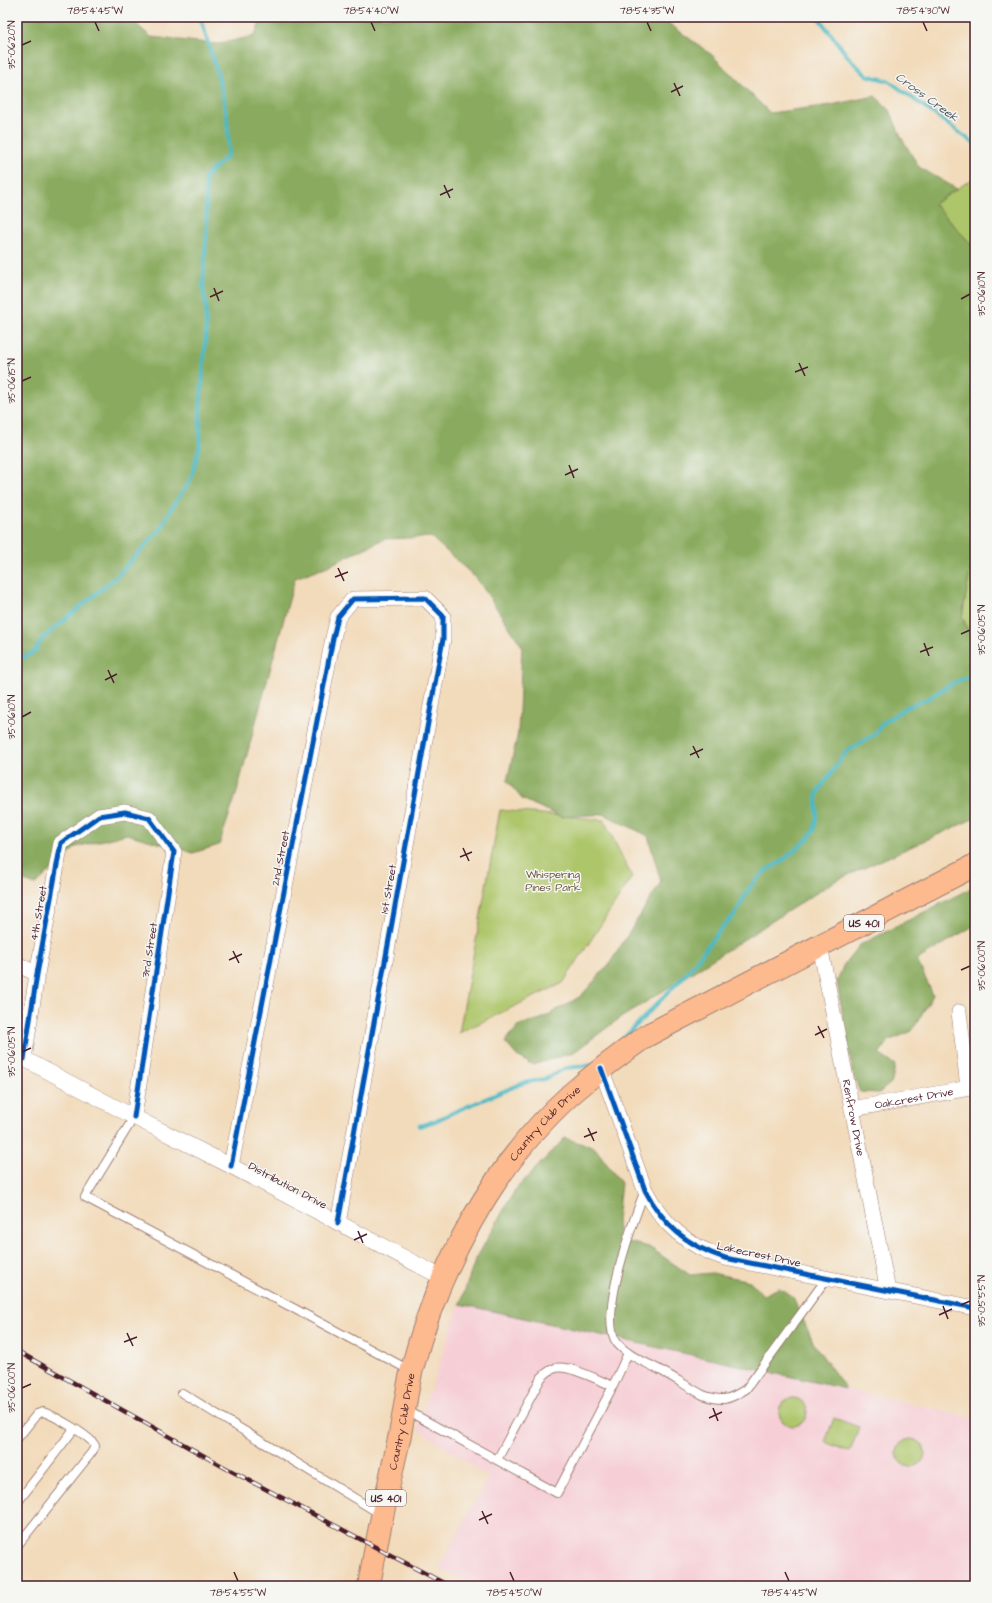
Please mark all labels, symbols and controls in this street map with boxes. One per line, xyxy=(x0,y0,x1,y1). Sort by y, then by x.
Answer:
text: 78°54'45"W xyxy=(67,4,124,18)
text: 78°54'40"W xyxy=(343,4,399,18)
text: 78°54'35"W xyxy=(620,4,675,18)
text: 78°54'30"W xyxy=(896,4,950,18)
text: 35°06'20"N xyxy=(5,20,19,70)
water label: Cross Creek xyxy=(892,69,962,126)
text: 35°06'10"N xyxy=(975,272,989,316)
text: 35°06'15"N xyxy=(5,358,19,404)
text: 35°06'05"N xyxy=(975,605,989,655)
text: 35°06'10"N xyxy=(5,695,19,739)
street label: 2nd Street xyxy=(268,829,293,887)
street label: 1st Street xyxy=(377,863,400,915)
park label: Whispering Pines Park xyxy=(525,867,581,895)
street label: 4th Street xyxy=(26,884,51,942)
road number: US 401 xyxy=(844,915,884,931)
street label: 3rd Street xyxy=(138,921,161,979)
text: 35°06'00"N xyxy=(975,941,989,991)
text: 35°06'05"N xyxy=(5,1027,19,1077)
street label: Renfrow Drive xyxy=(838,1078,868,1158)
street label: Country Club Drive xyxy=(506,1082,584,1164)
street label: Oakcrest Drive xyxy=(874,1084,955,1113)
street label: Distribution Drive xyxy=(246,1158,330,1213)
street label: Lakecrest Drive xyxy=(715,1238,802,1271)
text: 35°05'55"N xyxy=(975,1275,989,1327)
text: 35°06'00"N xyxy=(5,1363,19,1413)
street label: Country Club Drive xyxy=(385,1371,419,1471)
road number: US 401 xyxy=(366,1490,406,1506)
text: 78°54'55"W xyxy=(210,1586,267,1600)
text: 78°54'50"W xyxy=(486,1586,542,1600)
text: 78°54'45"W xyxy=(761,1586,818,1600)

